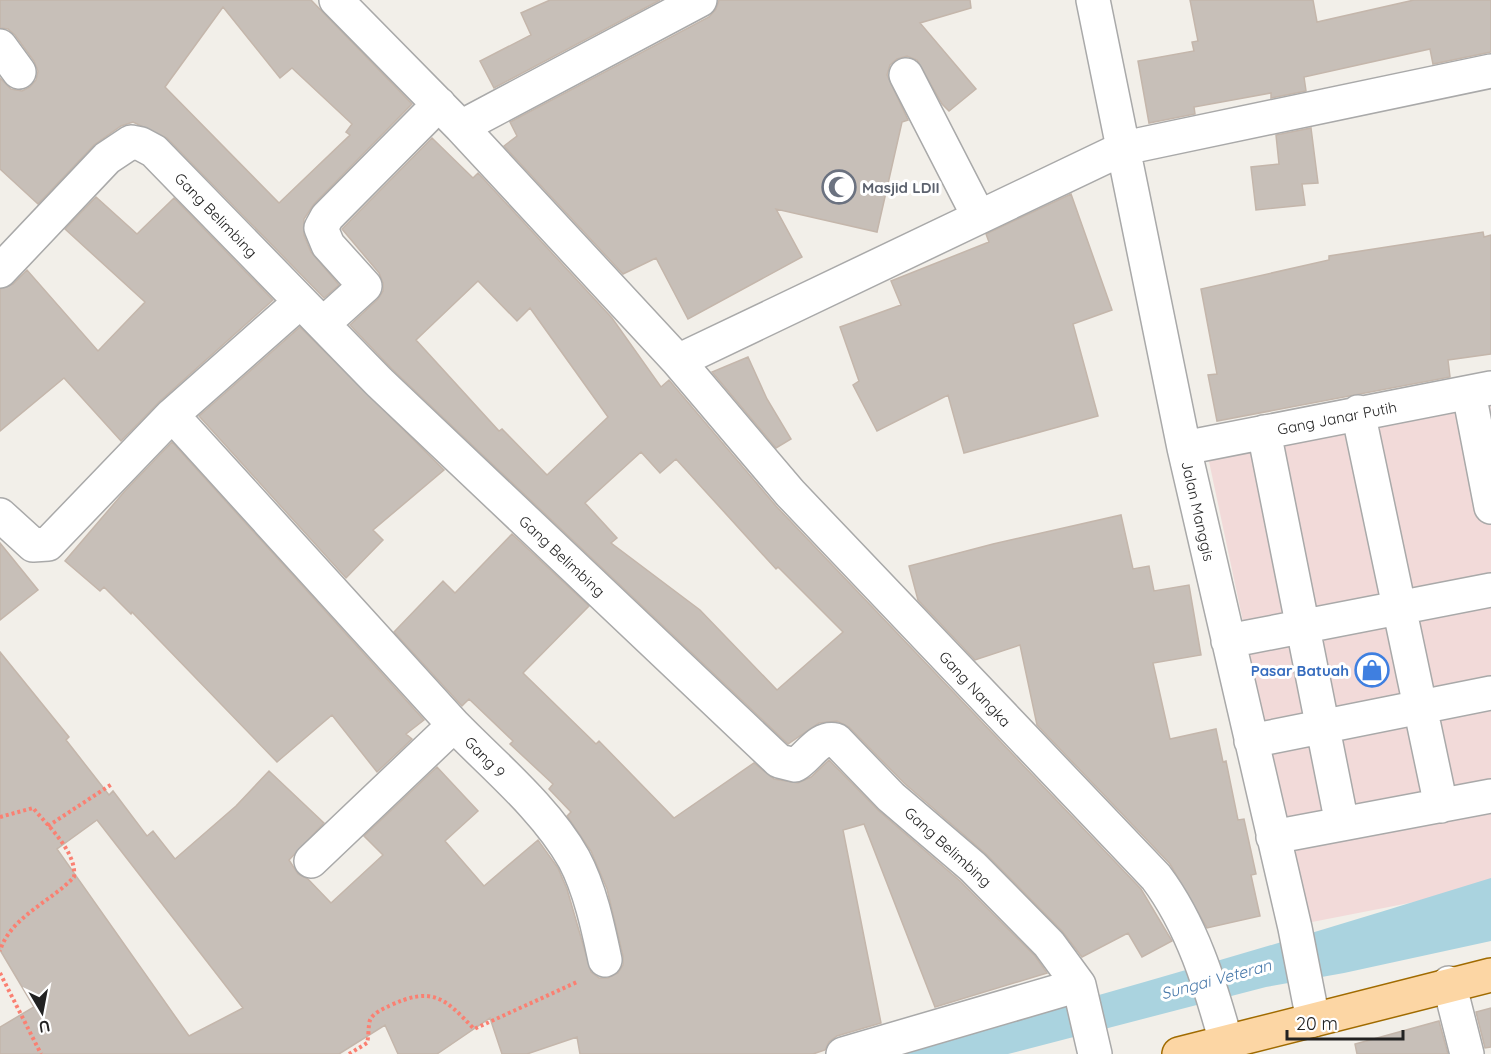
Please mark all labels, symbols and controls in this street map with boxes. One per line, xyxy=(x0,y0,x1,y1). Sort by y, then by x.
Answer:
street label: Gang Belimbing xyxy=(171,169,261,261)
mosque icon: Masjid LDII xyxy=(821,169,857,205)
place label: Masjid LDII xyxy=(862,178,940,197)
street label: Gang Janar Putih xyxy=(1276,397,1398,439)
street label: Jalan Manggis xyxy=(1177,459,1219,563)
street label: Gang Belimbing xyxy=(515,511,609,601)
street label: Gang Nangka xyxy=(935,647,1015,731)
shop icon: Pasar Batuah xyxy=(1354,652,1390,688)
place label: Pasar Batuah xyxy=(1251,661,1349,680)
street label: Gang 9 xyxy=(461,732,509,782)
street label: Gang Belimbing xyxy=(900,803,996,891)
water label: Sungai Veteran xyxy=(1159,954,1274,1003)
north arrow xyxy=(12,982,72,1042)
scale bar xyxy=(1287,1003,1402,1041)
text: 20 m xyxy=(1296,1012,1338,1035)
text: U xyxy=(37,1016,52,1038)

